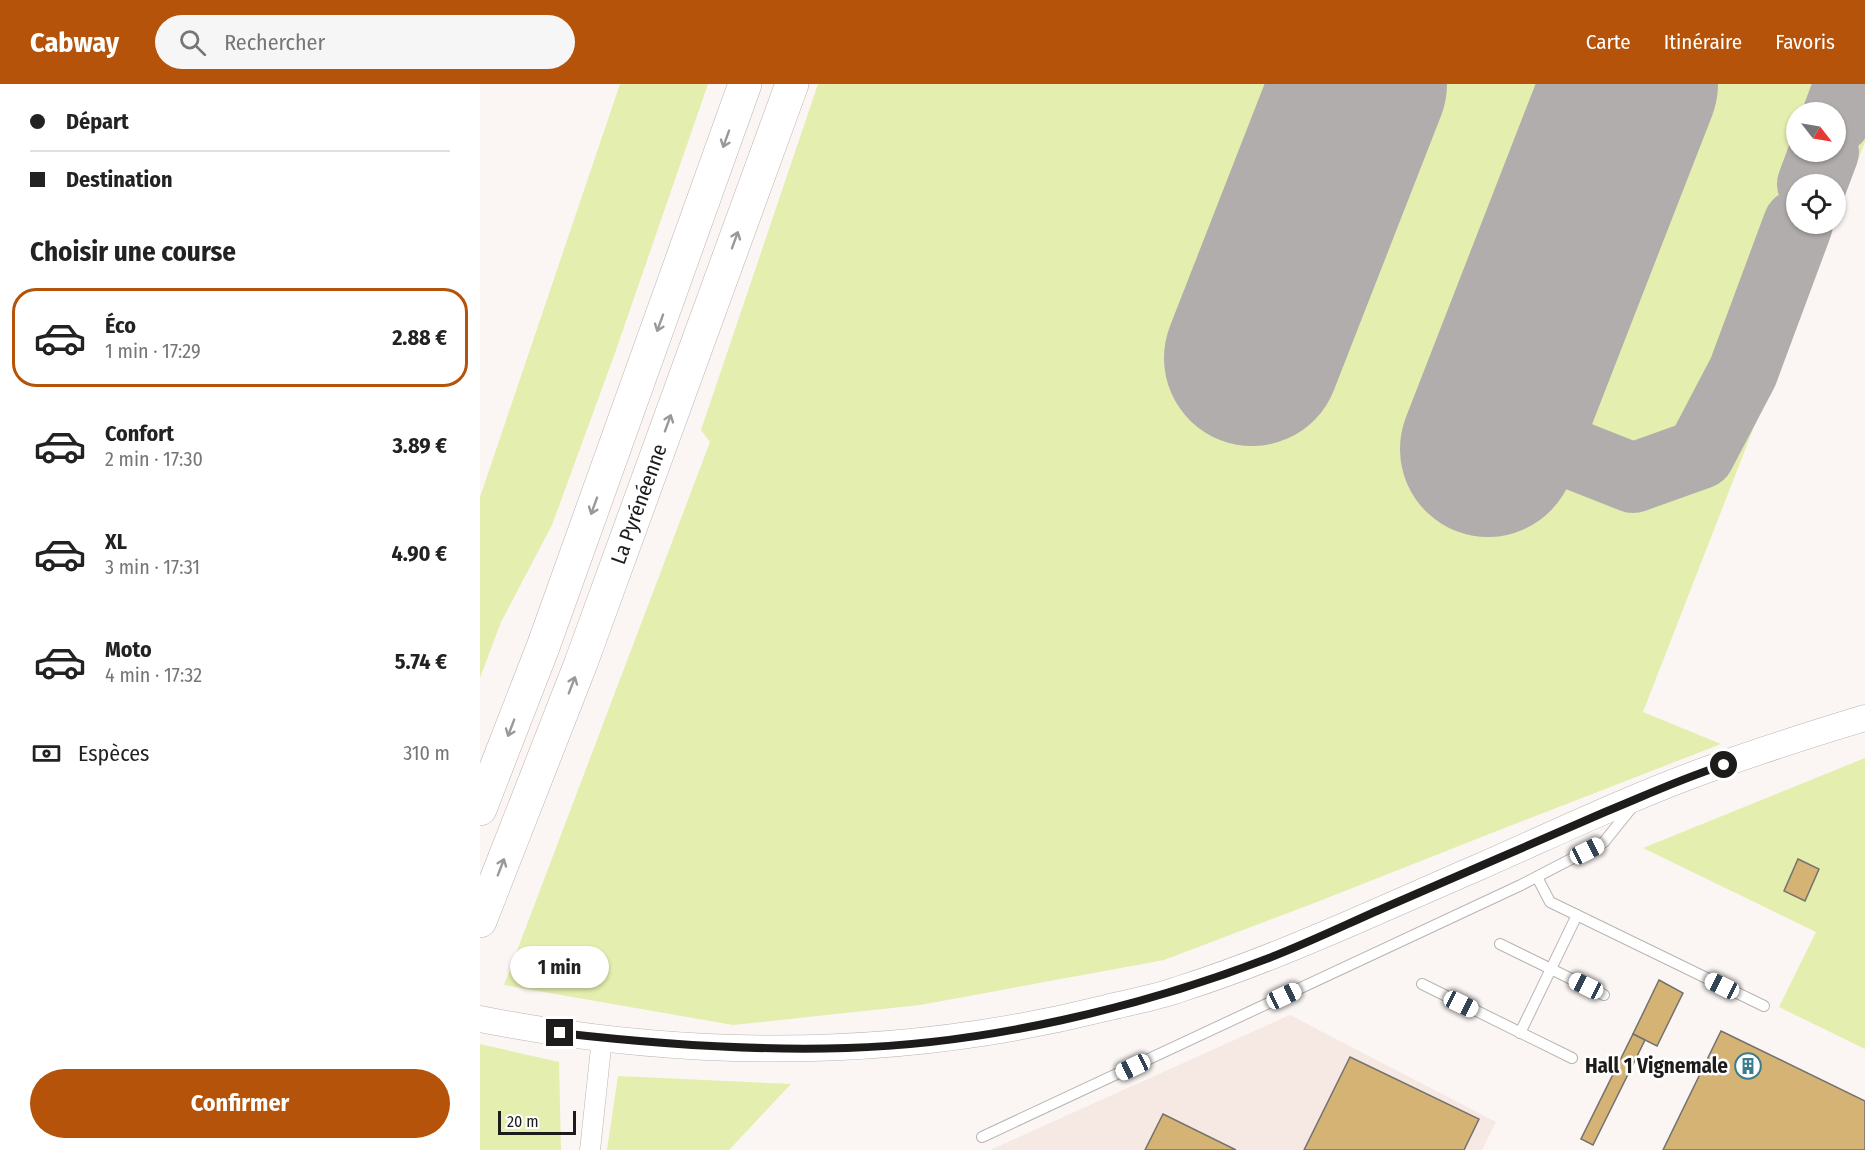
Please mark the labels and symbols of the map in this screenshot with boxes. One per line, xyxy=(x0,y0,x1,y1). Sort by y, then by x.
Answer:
north arrow xyxy=(1786,102,1846,162)
one-way arrow xyxy=(719,129,730,148)
one-way arrow xyxy=(730,231,741,250)
one-way arrow xyxy=(653,313,664,331)
one-way arrow xyxy=(664,414,675,433)
street label: La Pyrénéenne xyxy=(605,440,673,568)
one-way arrow xyxy=(587,496,598,515)
one-way arrow xyxy=(567,676,578,695)
one-way arrow xyxy=(505,719,516,737)
route start xyxy=(1710,751,1737,778)
car xyxy=(1567,835,1607,867)
one-way arrow xyxy=(496,858,507,876)
callout: 1 min xyxy=(511,946,610,988)
car xyxy=(1566,970,1606,1002)
car xyxy=(1702,970,1742,1002)
car xyxy=(1264,980,1304,1012)
car xyxy=(1441,988,1481,1020)
route end xyxy=(546,1019,573,1046)
car xyxy=(1113,1051,1153,1083)
building icon: Hall 1 Vignemale xyxy=(1733,1051,1763,1081)
place label: Hall 1 Vignemale xyxy=(1585,1053,1728,1079)
scale bar xyxy=(498,1108,576,1136)

